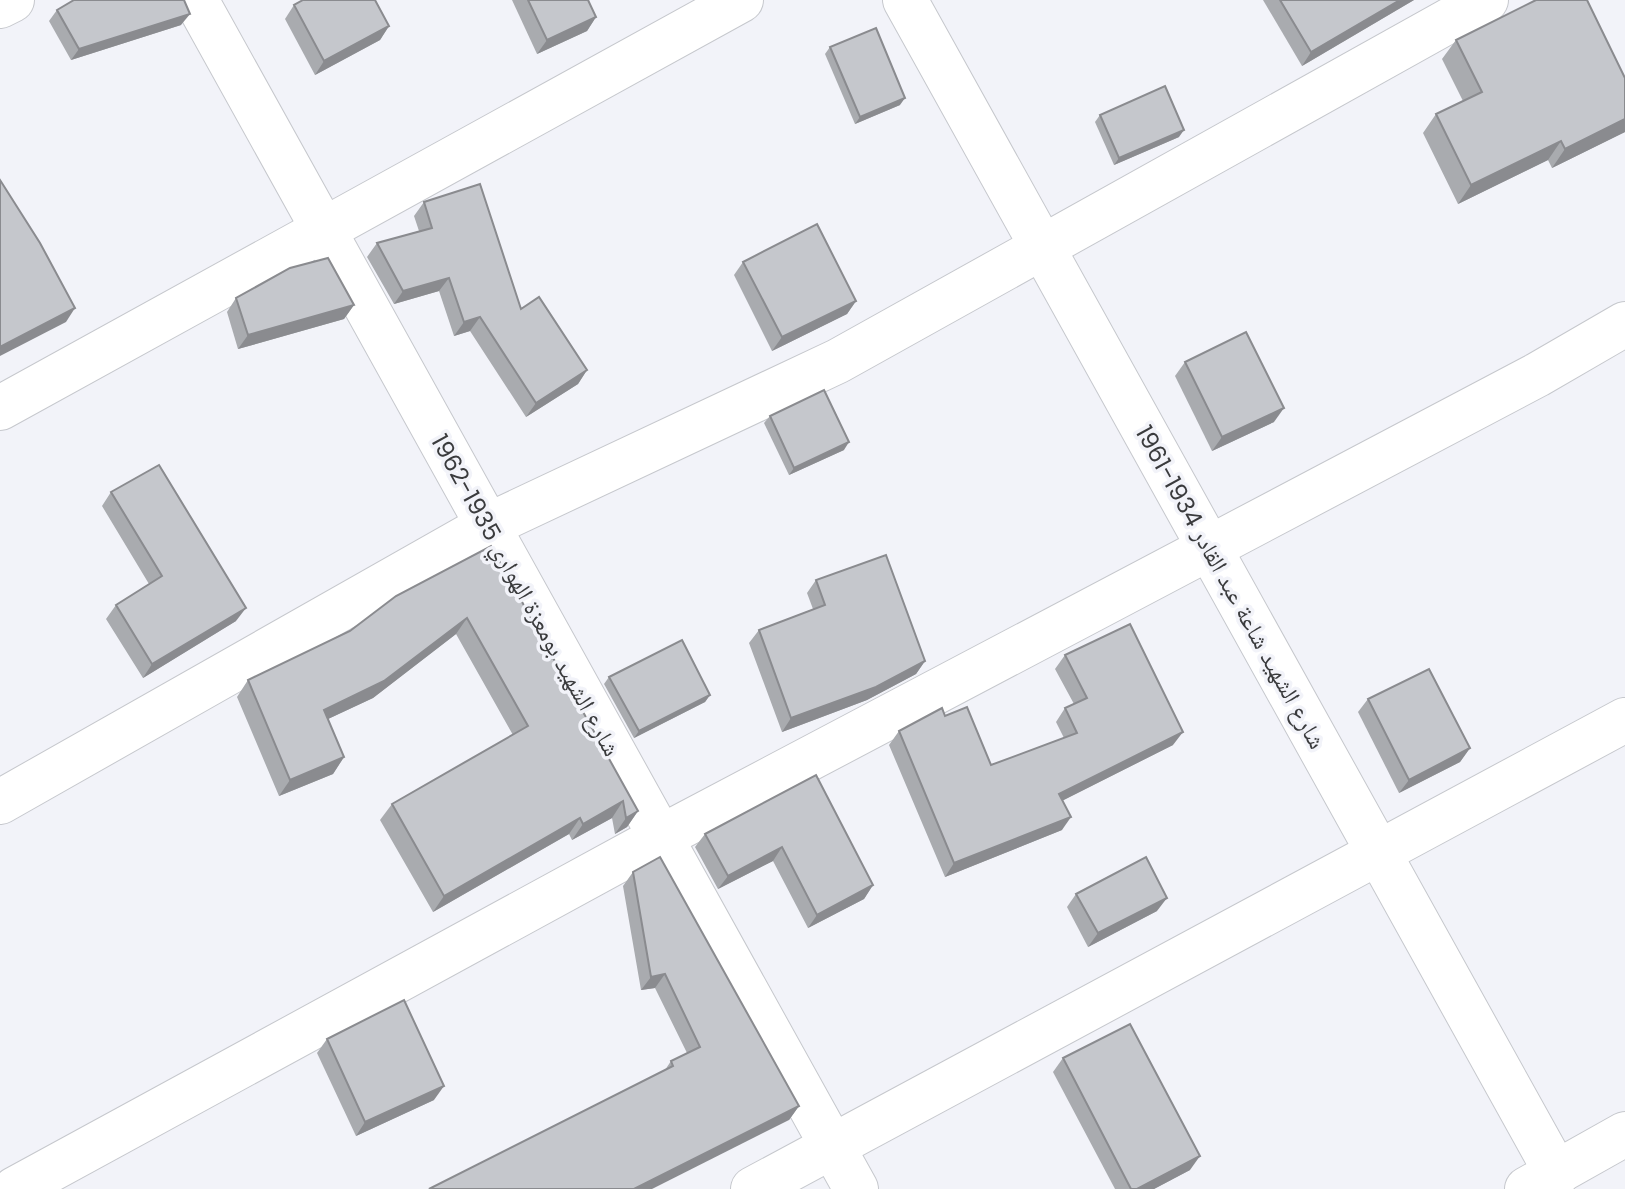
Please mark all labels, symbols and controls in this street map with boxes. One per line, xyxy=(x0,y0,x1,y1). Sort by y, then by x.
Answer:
street label: شارع الشهيد شاعة عبد القادر 1934-1961 xyxy=(1128,419,1334,755)
street label: شارع الشهيد بومعزة الهواري 1935-1962 xyxy=(421,428,629,763)

